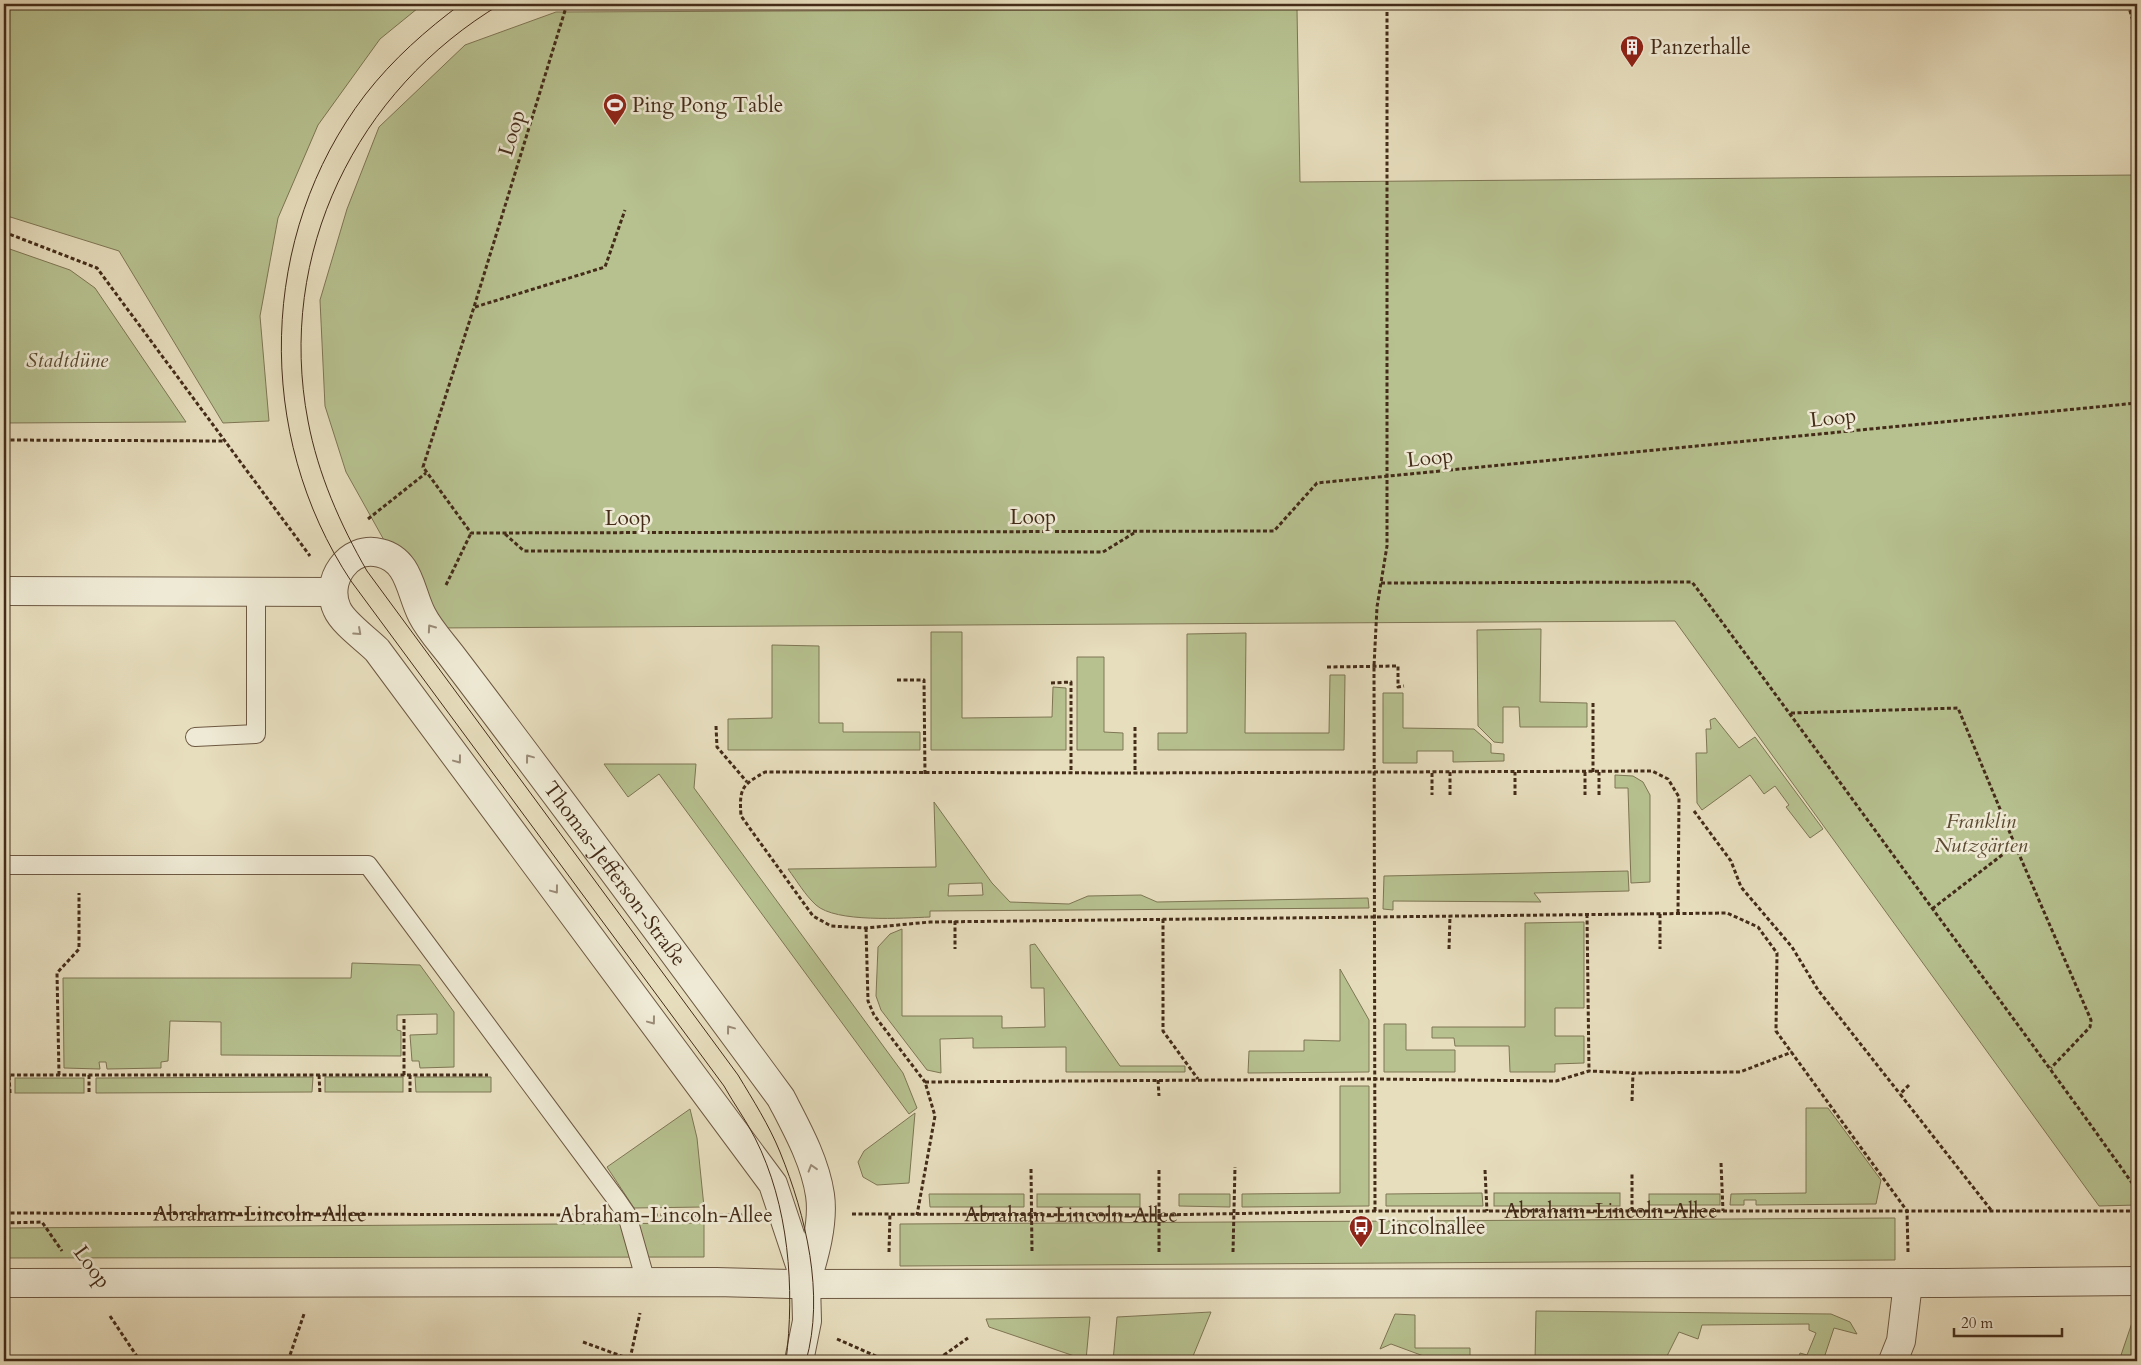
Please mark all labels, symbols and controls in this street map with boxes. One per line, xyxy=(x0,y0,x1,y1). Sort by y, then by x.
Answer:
place label: Panzerhalle xyxy=(1650,33,1751,62)
building icon: Panzerhalle xyxy=(1619,34,1645,68)
place label: Ping Pong Table xyxy=(632,91,783,120)
sports icon: Ping Pong Table xyxy=(602,92,628,126)
street label: Loop xyxy=(491,106,533,160)
park label: Stadtdüne xyxy=(26,346,109,375)
street label: Loop xyxy=(1808,401,1858,435)
street label: Loop xyxy=(1405,441,1455,475)
street label: Loop xyxy=(1010,503,1056,532)
street label: Loop xyxy=(605,504,651,533)
one-way arrow xyxy=(428,624,437,634)
one-way arrow xyxy=(353,626,362,635)
one-way arrow xyxy=(452,754,461,764)
one-way arrow xyxy=(526,754,535,764)
street label: Thomas-Jefferson-Straße xyxy=(537,775,693,972)
park label: Franklin Nutzgärten xyxy=(1934,807,2029,860)
one-way arrow xyxy=(549,884,558,894)
one-way arrow xyxy=(646,1015,655,1025)
one-way arrow xyxy=(727,1025,736,1035)
one-way arrow xyxy=(807,1164,817,1173)
street label: Abraham-Lincoln-Allee xyxy=(1504,1197,1718,1226)
street label: Abraham-Lincoln-Allee xyxy=(153,1199,367,1229)
street label: Abraham-Lincoln-Allee xyxy=(964,1200,1178,1230)
street label: Abraham-Lincoln-Allee xyxy=(559,1201,773,1230)
place label: Lincolnallee xyxy=(1378,1213,1486,1242)
bus stop icon: Lincolnallee xyxy=(1348,1214,1374,1248)
street label: Loop xyxy=(67,1240,117,1294)
scale bar xyxy=(1954,1305,2061,1337)
text: 20 m xyxy=(1961,1313,1993,1333)

